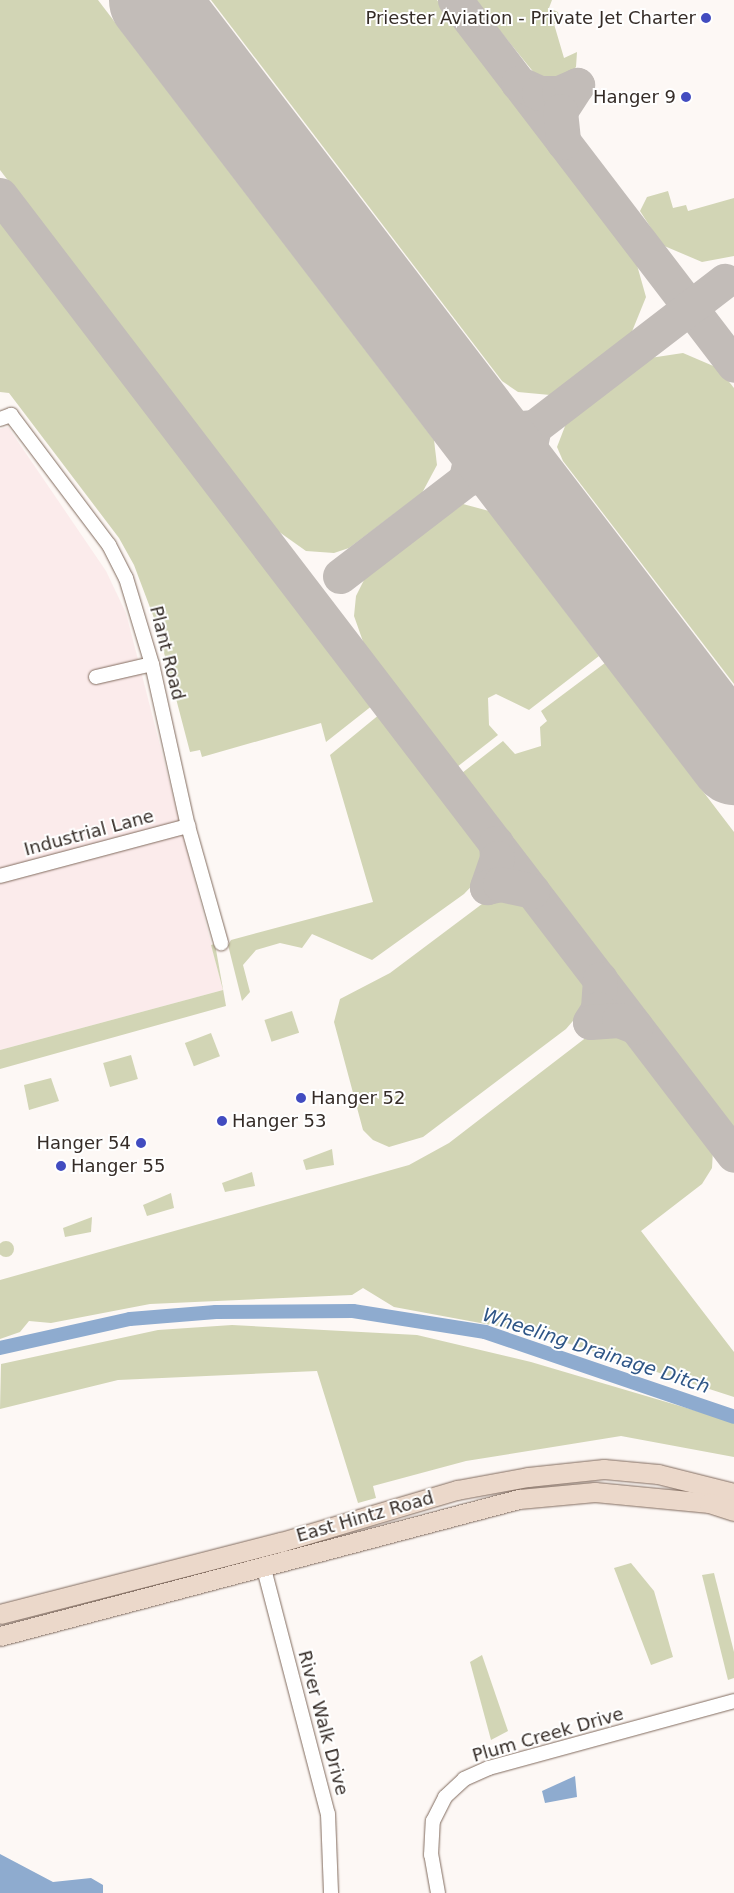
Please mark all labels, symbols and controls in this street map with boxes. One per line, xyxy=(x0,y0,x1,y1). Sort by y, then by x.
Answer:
place label: Priester Aviation - Private Jet Charter xyxy=(365,7,696,29)
marker: Priester Aviation - Private Jet Charter xyxy=(700,12,712,24)
place label: Hanger 9 xyxy=(593,86,676,108)
marker: Hanger 9 xyxy=(680,91,692,103)
street label: Plant Road xyxy=(145,604,189,702)
street label: Industrial Lane xyxy=(22,805,156,861)
place label: Hanger 52 xyxy=(311,1087,406,1109)
marker: Hanger 52 xyxy=(295,1092,307,1104)
place label: Hanger 53 xyxy=(232,1110,326,1132)
marker: Hanger 53 xyxy=(216,1115,228,1127)
place label: Hanger 54 xyxy=(36,1132,131,1154)
marker: Hanger 54 xyxy=(135,1137,147,1149)
place label: Hanger 55 xyxy=(71,1155,166,1177)
marker: Hanger 55 xyxy=(55,1160,67,1172)
water label: Wheeling Drainage Ditch xyxy=(479,1303,713,1399)
street label: East Hintz Road xyxy=(294,1487,436,1547)
street label: River Walk Drive xyxy=(293,1648,353,1798)
street label: Plum Creek Drive xyxy=(470,1703,626,1767)

